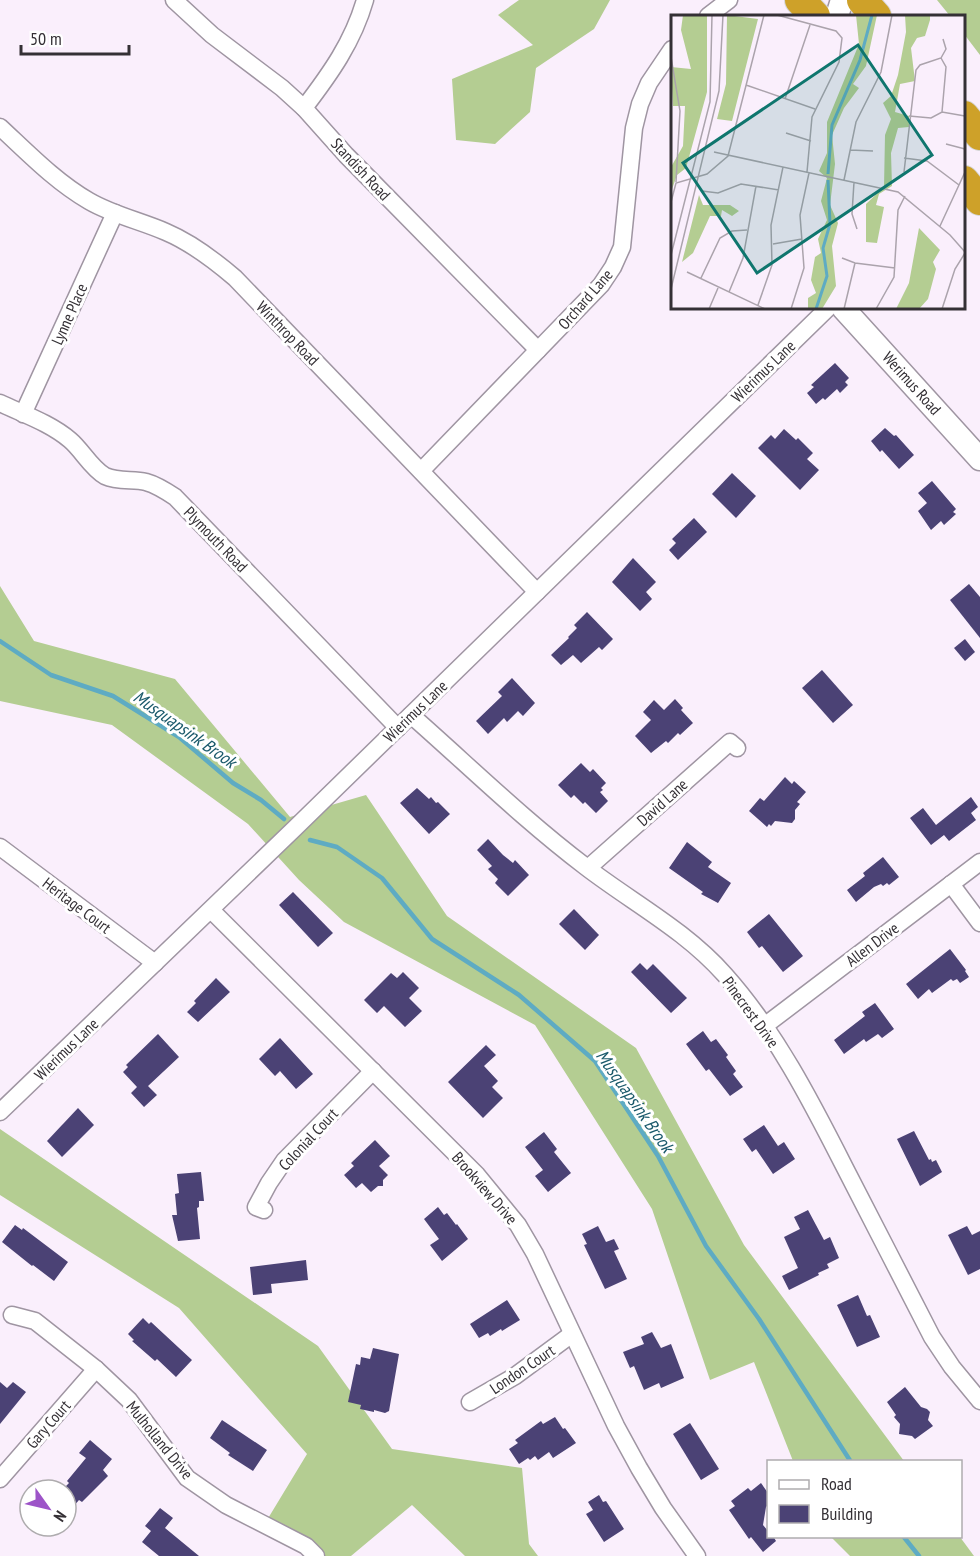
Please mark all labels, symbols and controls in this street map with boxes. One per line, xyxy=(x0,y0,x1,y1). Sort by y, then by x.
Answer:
inset map xyxy=(671,15,965,309)
scale bar xyxy=(21,18,129,56)
text: 50 m xyxy=(30,27,62,50)
street label: Standish Road xyxy=(327,134,395,204)
street label: Orchard Lane xyxy=(553,265,617,333)
street label: Lynne Place xyxy=(47,280,91,348)
street label: Winthrop Road xyxy=(252,297,324,369)
street label: Wierimus Lane xyxy=(727,336,799,406)
street label: Werimus Road xyxy=(878,347,946,419)
street label: Plymouth Road xyxy=(180,502,252,576)
street label: Wierimus Lane xyxy=(379,676,451,746)
water label: Musquapsink Brook xyxy=(129,685,242,774)
street label: David Lane xyxy=(633,774,691,830)
street label: Heritage Court xyxy=(39,873,116,938)
street label: Allen Drive xyxy=(842,918,902,970)
street label: Pinecrest Drive xyxy=(718,972,784,1052)
street label: Wierimus Lane xyxy=(30,1014,102,1084)
water label: Musquapsink Brook xyxy=(591,1045,680,1158)
street label: Colonial Court xyxy=(274,1103,342,1174)
street label: Brookview Drive xyxy=(448,1148,522,1228)
street label: London Court xyxy=(486,1340,559,1398)
street label: Gary Court xyxy=(22,1395,75,1452)
street label: Mulholland Drive xyxy=(122,1397,198,1483)
legend xyxy=(767,1460,962,1538)
text: Road xyxy=(821,1472,852,1495)
north arrow xyxy=(18,1478,78,1538)
text: Building xyxy=(821,1502,873,1525)
text: N xyxy=(50,1507,71,1526)

